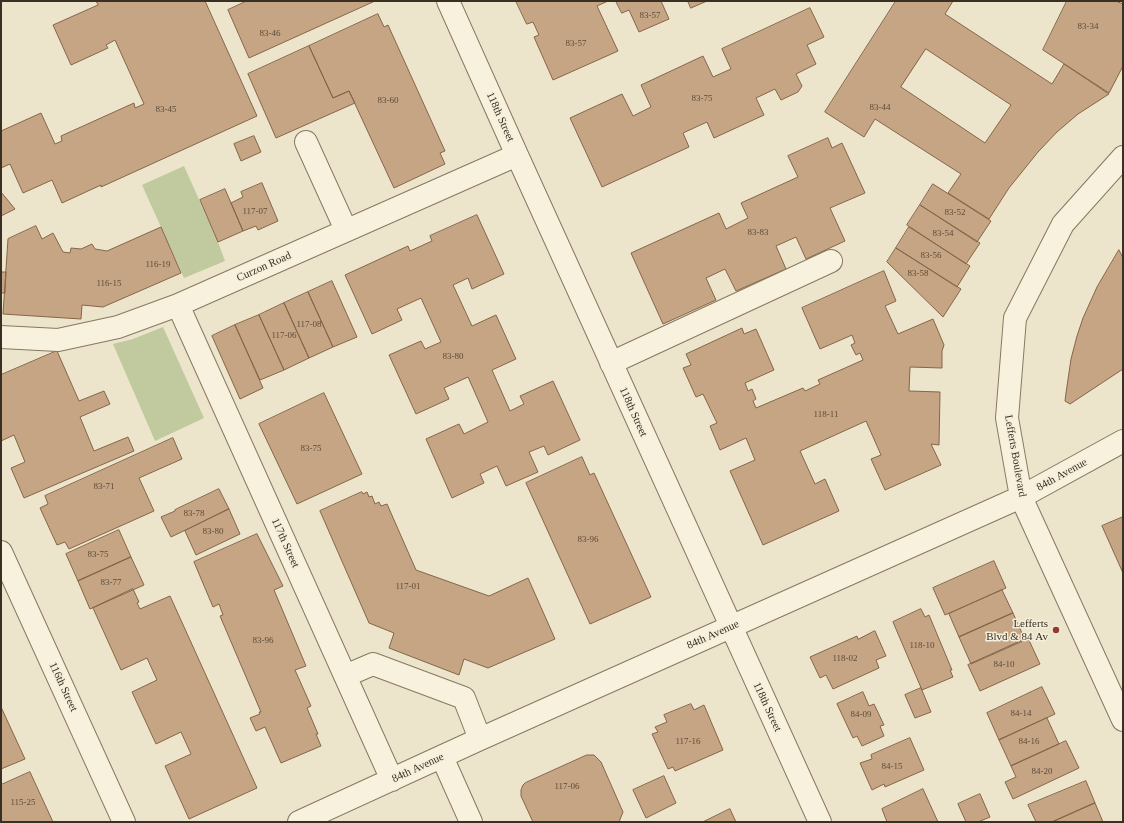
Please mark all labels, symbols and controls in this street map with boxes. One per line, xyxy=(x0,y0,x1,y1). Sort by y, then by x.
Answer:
house number: 83-57 xyxy=(640,11,660,21)
house number: 83-34 xyxy=(1078,22,1098,32)
house number: 83-46 xyxy=(260,29,280,39)
house number: 83-57 xyxy=(566,39,586,49)
street label: 118th Street xyxy=(483,90,517,144)
house number: 83-75 xyxy=(692,94,712,104)
house number: 83-60 xyxy=(378,96,398,106)
house number: 83-44 xyxy=(870,103,890,113)
house number: 83-45 xyxy=(156,105,176,115)
house number: 117-07 xyxy=(242,207,268,217)
house number: 83-52 xyxy=(945,208,965,218)
house number: 83-83 xyxy=(748,228,768,238)
house number: 83-54 xyxy=(933,229,953,239)
street label: Curzon Road xyxy=(235,249,293,285)
house number: 83-56 xyxy=(921,251,941,261)
house number: 116-19 xyxy=(145,260,171,270)
house number: 83-58 xyxy=(908,269,928,279)
house number: 116-15 xyxy=(96,279,122,289)
house number: 117-08 xyxy=(296,320,322,330)
house number: 117-06 xyxy=(271,331,297,341)
house number: 83-80 xyxy=(443,352,463,362)
street label: 118th Street xyxy=(616,385,650,439)
house number: 118-11 xyxy=(814,410,838,420)
street label: Lefferts Boulevard xyxy=(1001,414,1029,498)
house number: 83-75 xyxy=(301,444,321,454)
street label: 84th Avenue xyxy=(1034,456,1090,494)
house number: 83-71 xyxy=(94,482,114,492)
house number: 83-78 xyxy=(184,509,204,519)
street label: 117th Street xyxy=(268,516,302,570)
house number: 83-80 xyxy=(203,527,223,537)
house number: 83-96 xyxy=(578,535,598,545)
house number: 83-75 xyxy=(88,550,108,560)
house number: 83-77 xyxy=(101,578,121,588)
house number: 117-01 xyxy=(395,582,421,592)
place label: Lefferts Blvd & 84 Av xyxy=(986,617,1048,643)
street label: 84th Avenue xyxy=(685,618,741,652)
marker: Lefferts Blvd & 84 Av xyxy=(1051,625,1061,635)
house number: 83-96 xyxy=(253,636,273,646)
house number: 118-10 xyxy=(909,641,935,651)
house number: 118-02 xyxy=(832,654,858,664)
street label: 116th Street xyxy=(46,660,80,714)
house number: 84-10 xyxy=(994,660,1014,670)
street label: 118th Street xyxy=(750,680,784,734)
house number: 84-14 xyxy=(1011,709,1031,719)
house number: 84-09 xyxy=(851,710,871,720)
house number: 117-16 xyxy=(675,737,701,747)
house number: 84-16 xyxy=(1019,737,1039,747)
street label: 84th Avenue xyxy=(390,750,446,786)
house number: 84-15 xyxy=(882,762,902,772)
house number: 84-20 xyxy=(1032,767,1052,777)
house number: 117-06 xyxy=(554,782,580,792)
house number: 115-25 xyxy=(10,798,36,808)

